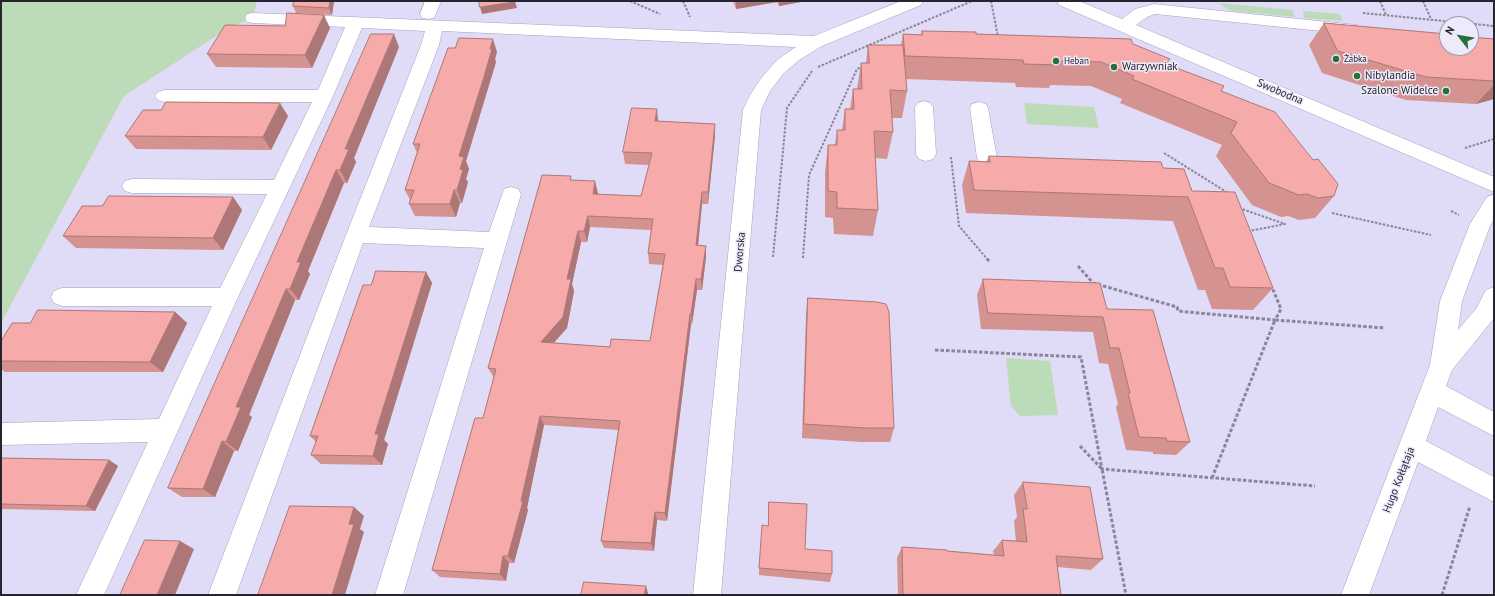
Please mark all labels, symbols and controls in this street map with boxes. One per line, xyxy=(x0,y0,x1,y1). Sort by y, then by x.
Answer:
north arrow xyxy=(1439,16,1479,56)
text: N xyxy=(1442,24,1457,37)
marker: Żabka xyxy=(1331,54,1341,64)
place label: Żabka xyxy=(1344,54,1367,64)
marker: Heban xyxy=(1051,56,1061,66)
place label: Heban xyxy=(1064,56,1089,66)
place label: Warzywniak xyxy=(1122,60,1178,74)
marker: Warzywniak xyxy=(1109,62,1119,72)
place label: Nibylandia xyxy=(1365,69,1415,83)
marker: Nibylandia xyxy=(1352,71,1362,81)
street label: Swobodna xyxy=(1255,76,1305,108)
place label: Szalone Widelce xyxy=(1361,84,1438,98)
marker: Szalone Widelce xyxy=(1441,86,1451,96)
street label: Dworska xyxy=(732,231,748,273)
street label: Hugo Kołłątaja xyxy=(1380,445,1418,515)

